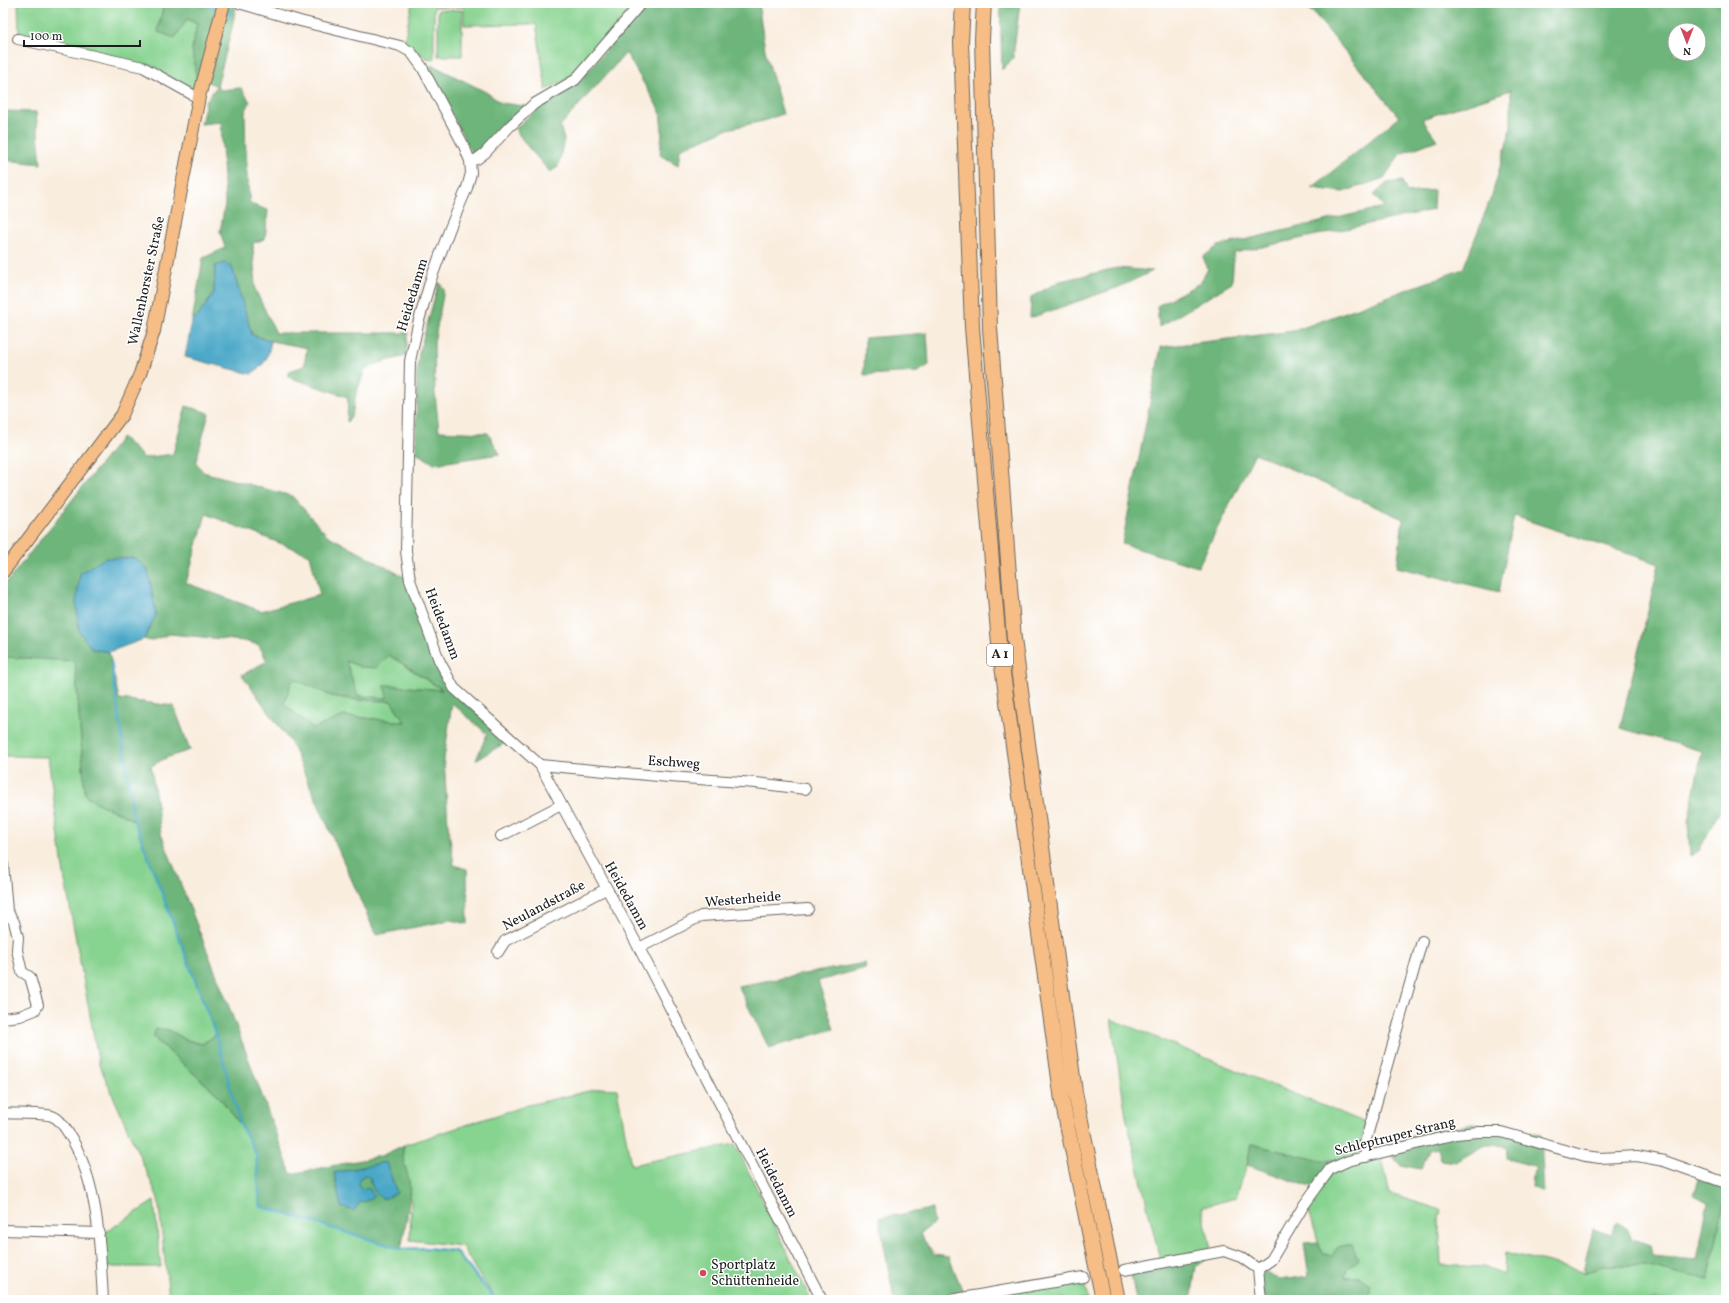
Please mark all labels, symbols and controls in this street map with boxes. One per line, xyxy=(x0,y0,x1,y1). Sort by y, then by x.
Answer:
scale bar xyxy=(24,22,140,48)
north arrow xyxy=(1667,22,1707,62)
text: 100 m xyxy=(30,29,63,45)
text: N xyxy=(1683,43,1691,58)
street label: Wallenhorster Straße xyxy=(124,214,170,347)
street label: Heidedamm xyxy=(393,256,433,334)
street label: Heidedamm xyxy=(420,585,464,663)
road number: A 1 xyxy=(987,644,1013,666)
street label: Eschweg xyxy=(647,752,701,774)
street label: Heidedamm xyxy=(599,858,653,934)
street label: Neulandstraße xyxy=(499,876,589,936)
street label: Westerheide xyxy=(704,887,782,913)
street label: Schleptruper Strang xyxy=(1333,1113,1457,1161)
street label: Heidedamm xyxy=(750,1145,802,1221)
place label: Sportplatz Schüttenheide xyxy=(711,1256,800,1291)
marker: Sportplatz Schüttenheide xyxy=(698,1268,708,1278)

